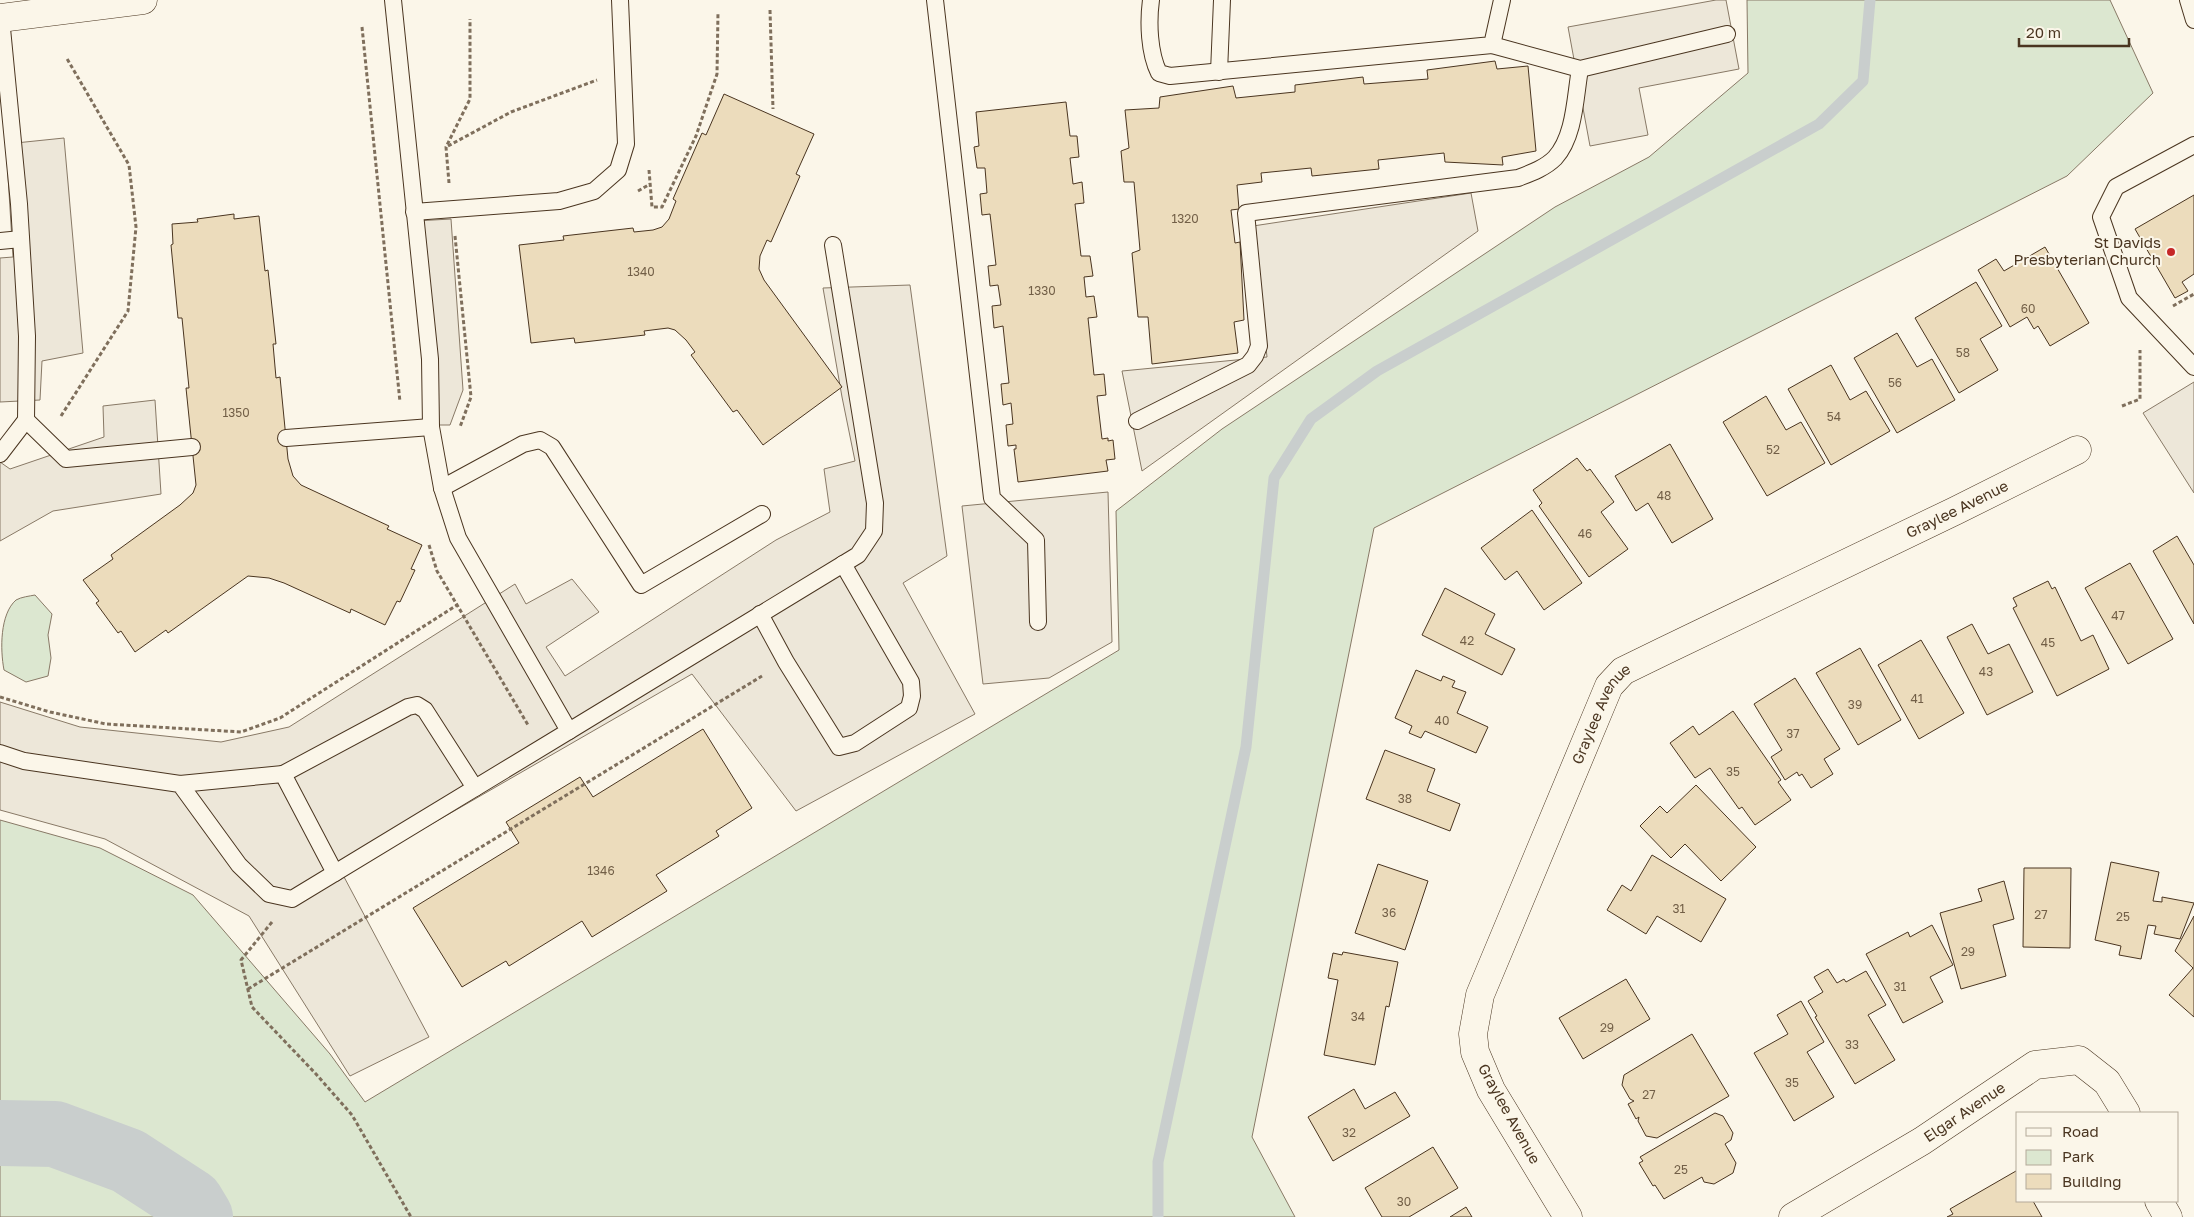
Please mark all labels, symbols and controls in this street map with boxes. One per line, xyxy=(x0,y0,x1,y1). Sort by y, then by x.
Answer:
scale bar xyxy=(2019,15,2129,47)
text: 20 m xyxy=(2026,23,2061,41)
house number: 1320 xyxy=(1171,211,1199,226)
place label: St Davids Presbyterian Church xyxy=(2013,233,2161,268)
marker: St Davids Presbyterian Church xyxy=(2165,246,2177,258)
house number: 1340 xyxy=(627,264,655,279)
house number: 1330 xyxy=(1028,283,1056,298)
house number: 60 xyxy=(2021,301,2035,316)
house number: 58 xyxy=(1956,345,1970,360)
house number: 56 xyxy=(1888,375,1902,390)
house number: 1350 xyxy=(222,405,250,420)
house number: 54 xyxy=(1827,409,1841,424)
house number: 52 xyxy=(1766,442,1780,457)
street label: Graylee Avenue xyxy=(1903,476,2011,541)
house number: 48 xyxy=(1657,488,1671,503)
house number: 46 xyxy=(1578,526,1592,541)
house number: 47 xyxy=(2111,608,2125,623)
house number: 42 xyxy=(1460,633,1474,648)
house number: 45 xyxy=(2041,635,2055,650)
street label: Graylee Avenue xyxy=(1567,659,1633,767)
house number: 43 xyxy=(1979,664,1993,679)
house number: 41 xyxy=(1910,691,1924,706)
house number: 39 xyxy=(1848,697,1862,712)
house number: 40 xyxy=(1435,713,1449,728)
house number: 37 xyxy=(1786,726,1800,741)
house number: 35 xyxy=(1726,764,1740,779)
house number: 38 xyxy=(1398,791,1412,806)
house number: 1346 xyxy=(587,863,615,878)
house number: 31 xyxy=(1673,901,1686,916)
house number: 36 xyxy=(1382,905,1396,920)
house number: 27 xyxy=(2034,907,2048,922)
house number: 25 xyxy=(2116,909,2130,924)
house number: 29 xyxy=(1961,944,1975,959)
house number: 31 xyxy=(1894,979,1907,994)
house number: 34 xyxy=(1351,1009,1365,1024)
house number: 29 xyxy=(1600,1020,1614,1035)
house number: 33 xyxy=(1845,1037,1859,1052)
street label: Graylee Avenue xyxy=(1475,1060,1545,1167)
house number: 35 xyxy=(1785,1075,1799,1090)
street label: Elgar Avenue xyxy=(1920,1078,2008,1145)
house number: 27 xyxy=(1642,1087,1656,1102)
legend xyxy=(2016,1112,2179,1202)
text: Road xyxy=(2062,1122,2099,1140)
house number: 32 xyxy=(1342,1125,1356,1140)
text: Park xyxy=(2062,1147,2095,1165)
house number: 25 xyxy=(1674,1162,1688,1177)
text: Building xyxy=(2062,1172,2122,1190)
house number: 30 xyxy=(1397,1194,1411,1209)

